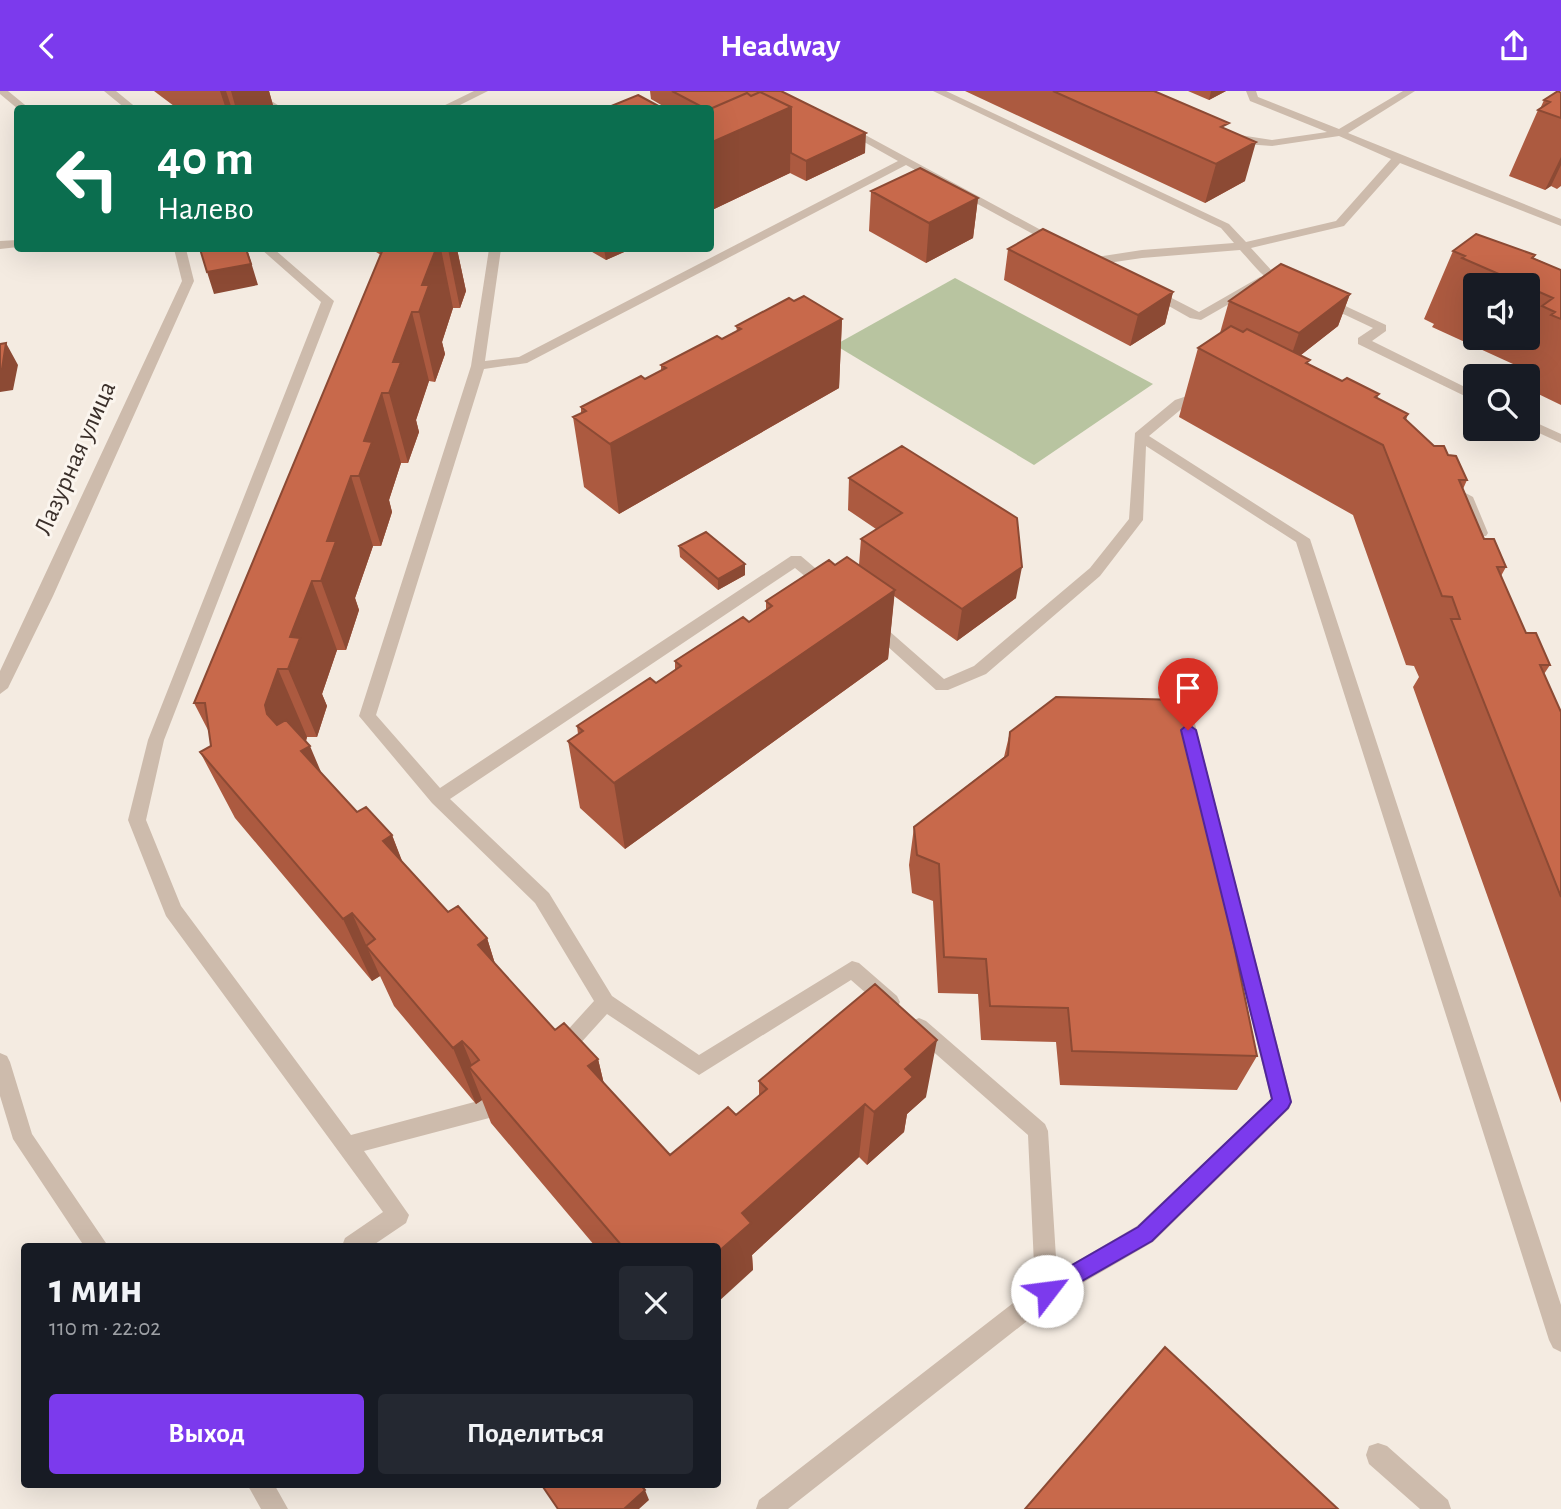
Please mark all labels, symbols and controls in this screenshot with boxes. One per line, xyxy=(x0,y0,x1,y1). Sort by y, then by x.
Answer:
icon: back xyxy=(28,27,66,65)
icon: share xyxy=(1495,27,1533,65)
text: Headway xyxy=(720,30,841,62)
icon: left xyxy=(42,133,133,224)
text: 40 m xyxy=(157,135,254,184)
text: Налево xyxy=(157,193,254,225)
map controls xyxy=(1463,273,1540,441)
button: sound xyxy=(1463,273,1540,350)
button: search xyxy=(1463,364,1540,441)
street label: Лазурная улица xyxy=(30,377,120,539)
pin xyxy=(1158,658,1218,730)
icon: arrive xyxy=(1169,669,1207,707)
position arrow xyxy=(1010,1254,1084,1328)
button: close xyxy=(619,1266,693,1340)
text: 1 мин xyxy=(49,1268,143,1310)
text: 110 m · 22:02 xyxy=(49,1317,161,1340)
button: Выход xyxy=(49,1394,364,1474)
button: Поделиться xyxy=(378,1394,693,1474)

